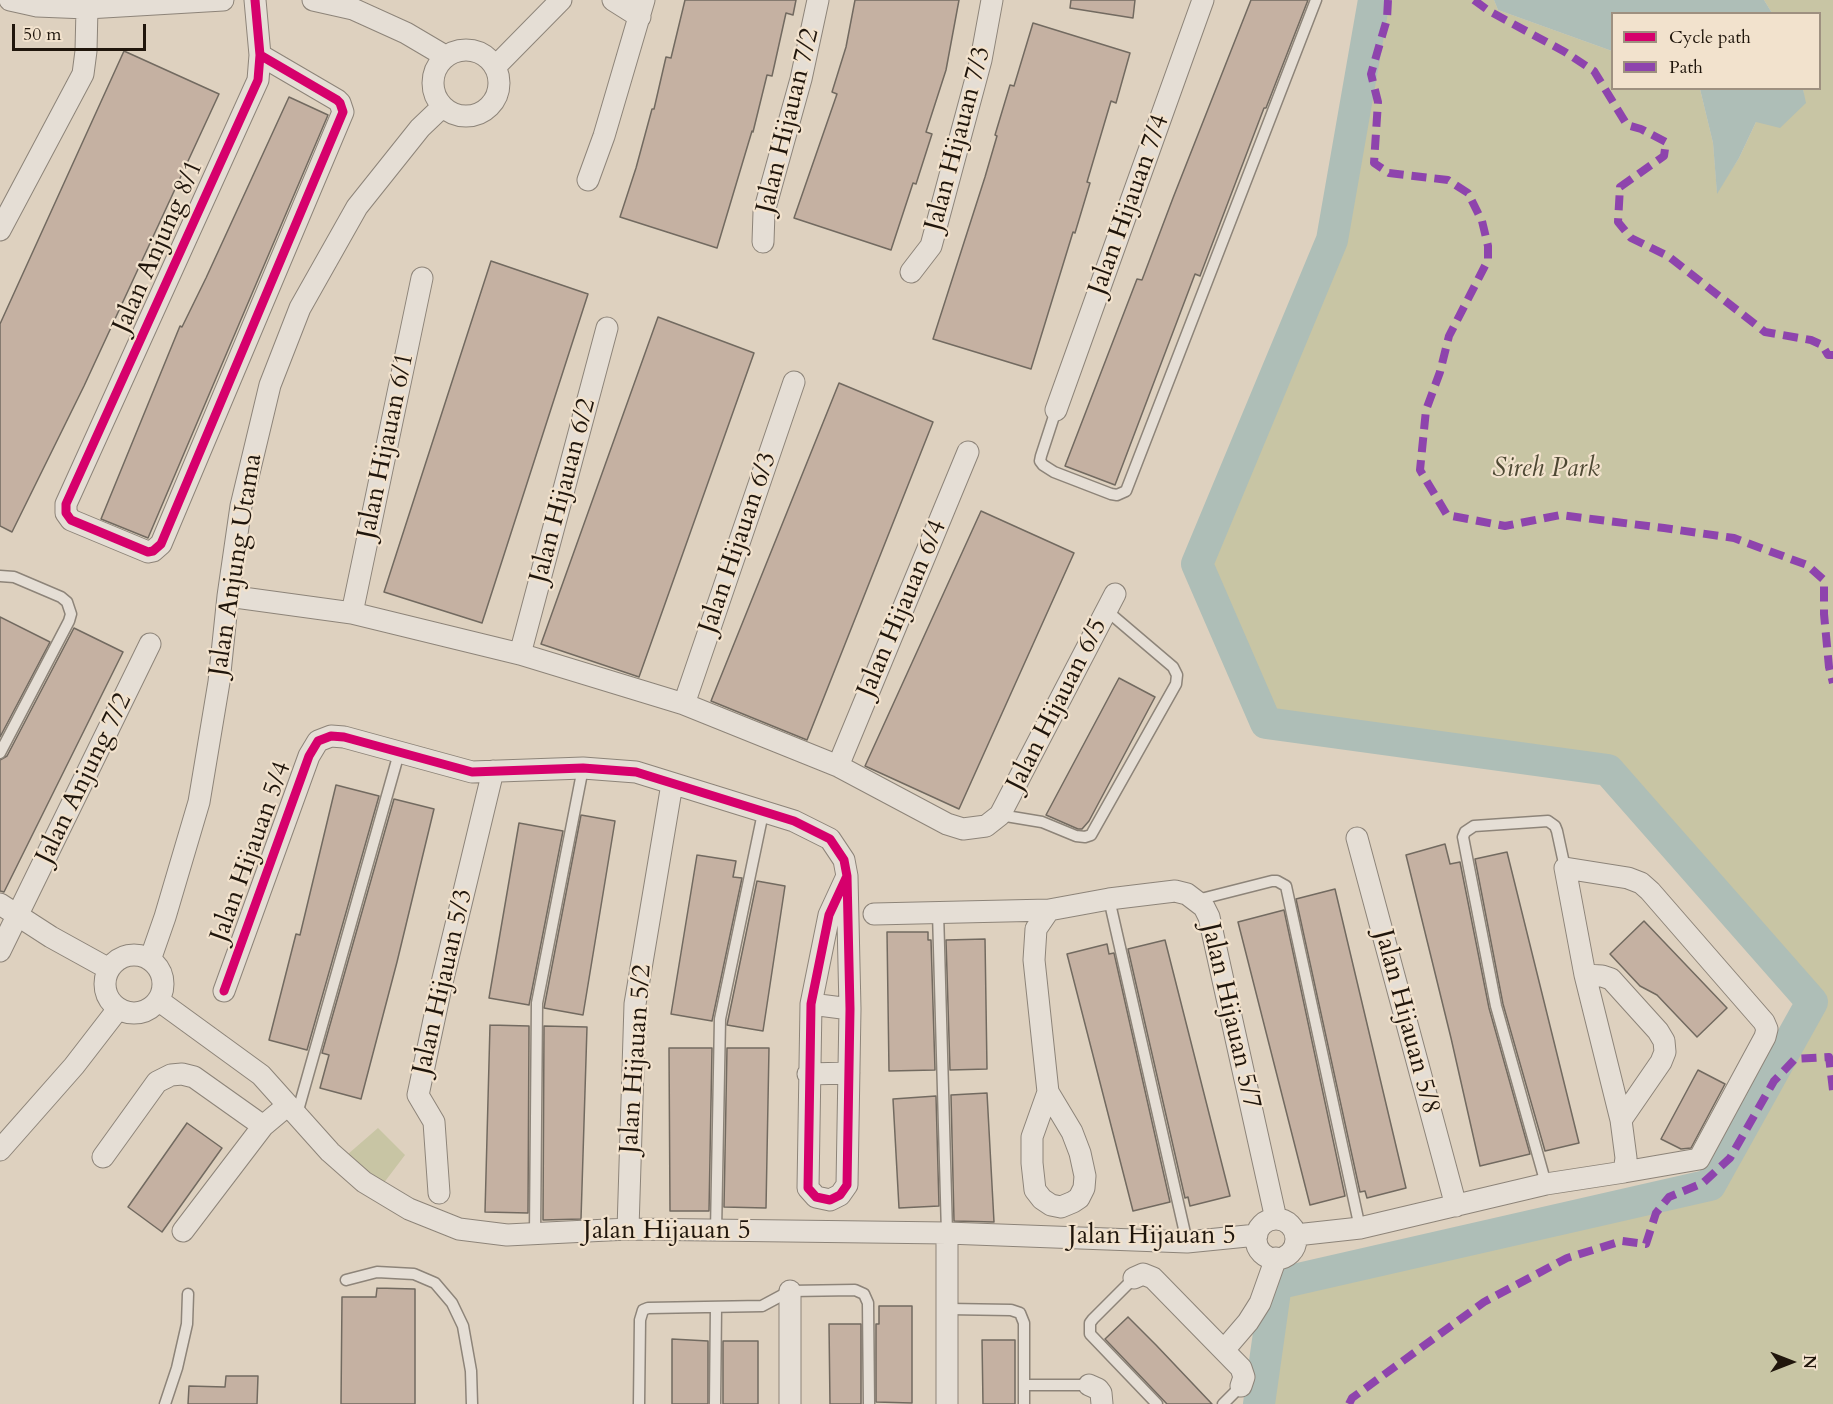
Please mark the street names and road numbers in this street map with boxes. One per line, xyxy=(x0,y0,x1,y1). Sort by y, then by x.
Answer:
street label: Jalan Hijauan 7/2 xyxy=(751,25,827,217)
street label: Jalan Hijauan 7/3 xyxy=(919,43,999,235)
street label: Jalan Hijauan 7/4 xyxy=(1083,111,1177,299)
street label: Jalan Anjung 8/1 xyxy=(107,156,211,338)
street label: Jalan Hijauan 6/1 xyxy=(352,350,422,542)
street label: Jalan Hijauan 6/2 xyxy=(524,395,604,587)
street label: Jalan Hijauan 6/3 xyxy=(693,448,785,638)
street label: Jalan Anjung Utama xyxy=(204,452,270,678)
street label: Jalan Hijauan 6/4 xyxy=(852,516,954,702)
street label: Jalan Hijauan 6/5 xyxy=(1001,613,1115,797)
street label: Jalan Anjung 7/2 xyxy=(30,689,140,869)
street label: Jalan Hijauan 5/4 xyxy=(205,758,299,946)
street label: Jalan Hijauan 5/3 xyxy=(407,886,481,1078)
street label: Jalan Hijauan 5/7 xyxy=(1193,920,1267,1112)
street label: Jalan Hijauan 5/8 xyxy=(1366,926,1446,1118)
street label: Jalan Hijauan 5/2 xyxy=(615,963,659,1155)
street label: Jalan Hijauan 5 xyxy=(583,1216,751,1248)
street label: Jalan Hijauan 5 xyxy=(1068,1221,1236,1253)

